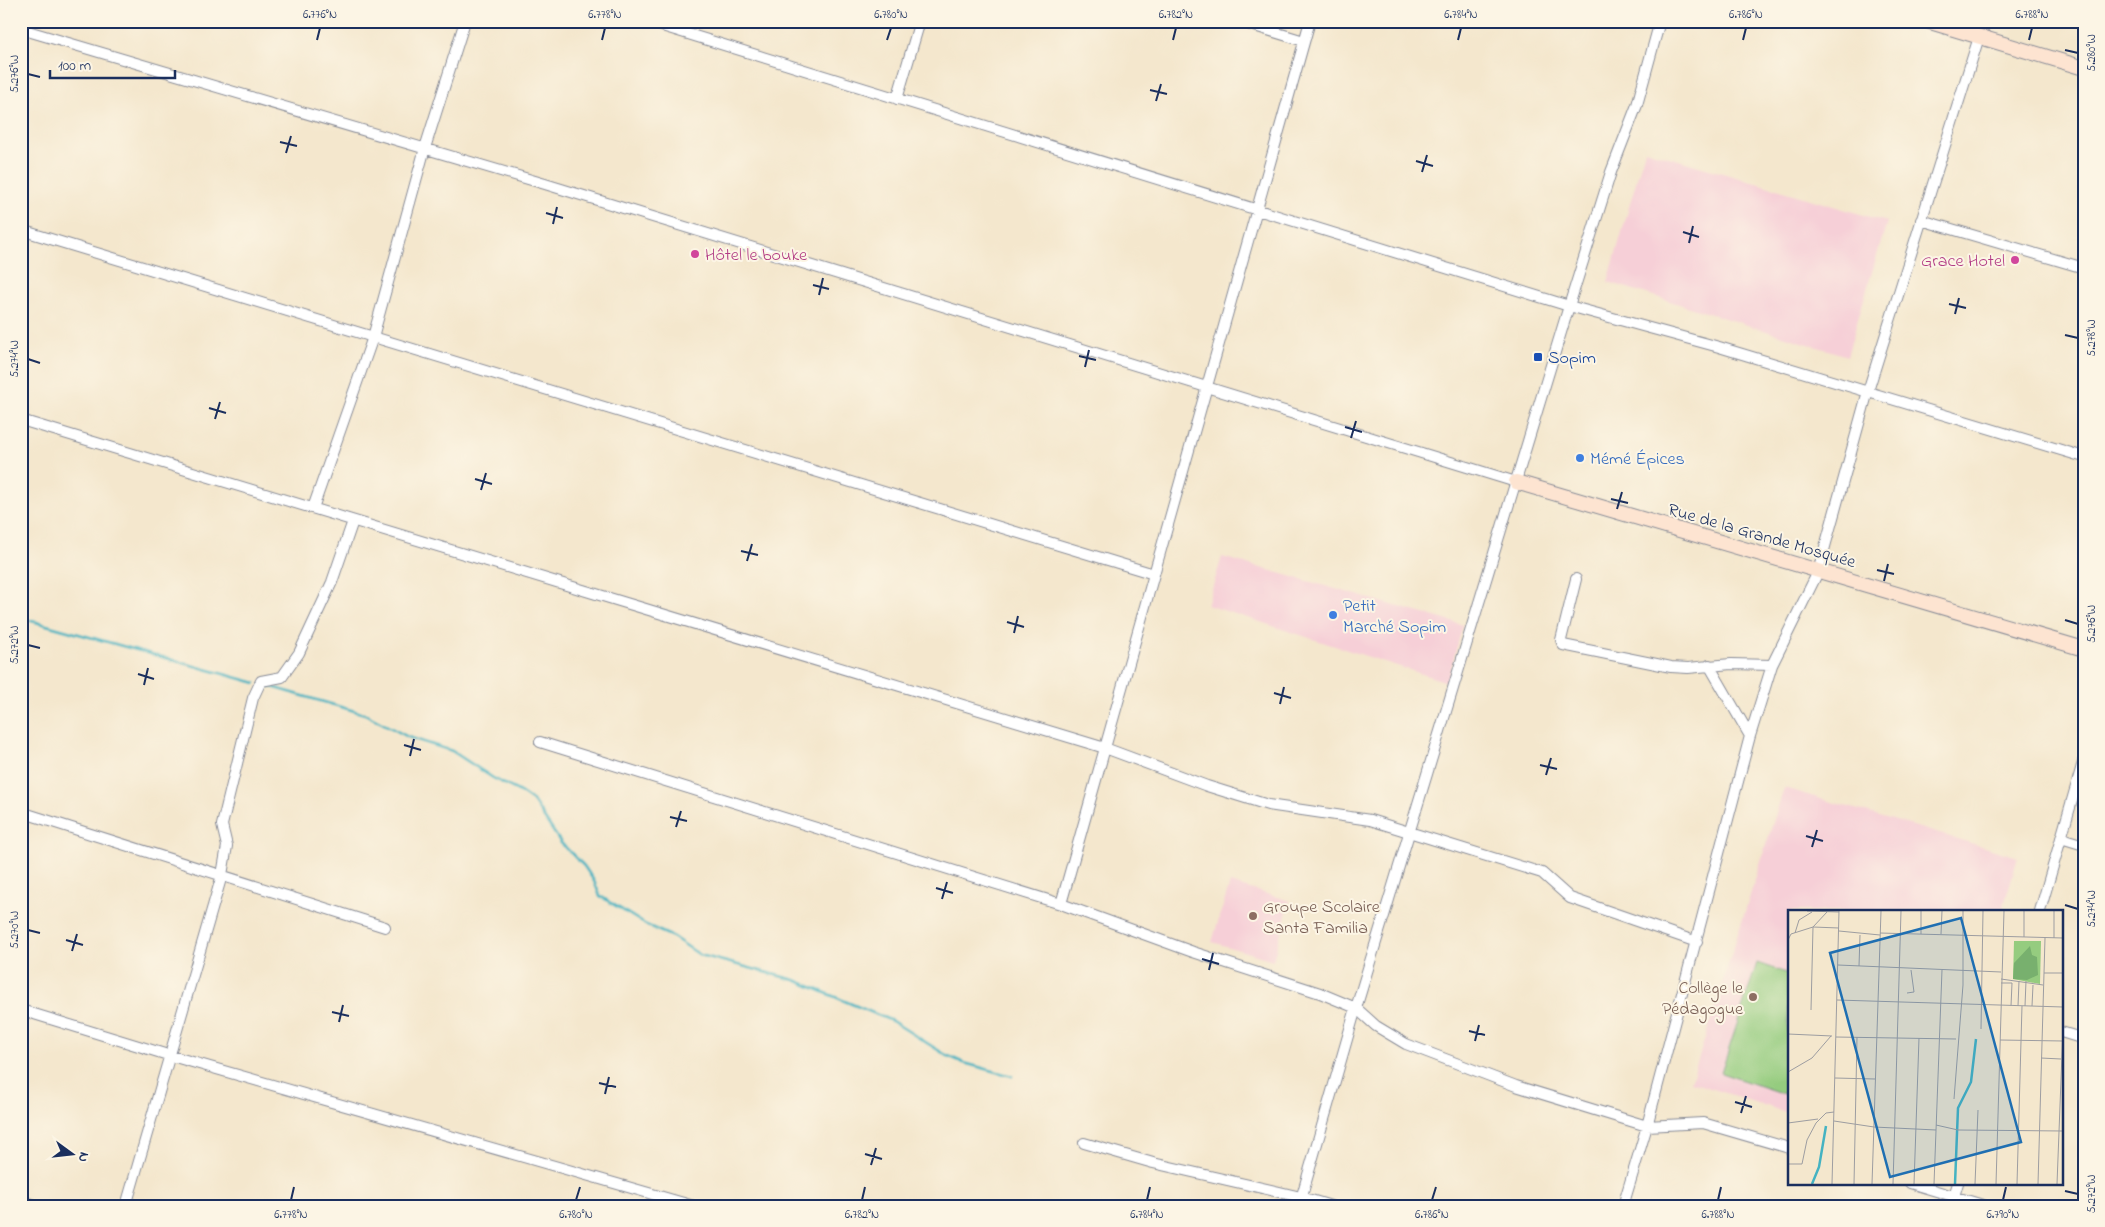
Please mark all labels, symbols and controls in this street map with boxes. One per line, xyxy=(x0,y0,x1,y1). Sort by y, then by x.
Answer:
text: 6.776°N xyxy=(303,6,337,24)
text: 6.778°N xyxy=(588,6,622,24)
text: 6.780°N xyxy=(874,6,908,24)
text: 6.782°N xyxy=(1159,6,1193,24)
text: 6.784°N xyxy=(1444,6,1478,24)
text: 6.786°N xyxy=(1729,6,1763,24)
text: 6.788°N xyxy=(2016,6,2049,24)
text: 5.280°W xyxy=(2083,34,2101,72)
scale bar xyxy=(50,48,175,80)
text: 5.276°W xyxy=(6,55,24,93)
text: 100 m xyxy=(58,55,91,77)
place label: Hôtel le bouke xyxy=(705,243,808,269)
marker: Hôtel le bouke xyxy=(689,248,701,260)
place label: Grace Hotel xyxy=(1921,249,2005,275)
marker: Grace Hotel xyxy=(2009,254,2021,266)
text: 5.278°W xyxy=(2083,319,2101,357)
text: 5.274°W xyxy=(6,340,24,378)
place label: Sopim xyxy=(1548,346,1596,372)
marker: Sopim xyxy=(1532,351,1544,363)
place label: Mémé Épices xyxy=(1590,447,1685,473)
marker: Mémé Épices xyxy=(1574,452,1586,464)
street label: Rue de la Grande Mosquée xyxy=(1665,498,1859,576)
place label: Petit Marché Sopim xyxy=(1343,594,1446,641)
text: 5.276°W xyxy=(2083,605,2101,643)
marker: Petit Marché Sopim xyxy=(1327,609,1339,621)
text: 5.272°W xyxy=(6,626,24,664)
text: 5.274°W xyxy=(2083,890,2101,928)
place label: Groupe Scolaire Santa Familia xyxy=(1263,895,1381,942)
marker: Groupe Scolaire Santa Familia xyxy=(1247,910,1259,922)
inset map xyxy=(1788,910,2062,1184)
text: 5.270°W xyxy=(6,911,24,949)
place label: Collège le Pédagogue xyxy=(1662,976,1744,1024)
marker: Collège le Pédagogue xyxy=(1747,991,1759,1003)
north arrow xyxy=(48,1130,98,1180)
text: N xyxy=(72,1150,94,1164)
text: 5.272°W xyxy=(2083,1175,2101,1213)
text: 6.778°N xyxy=(274,1206,308,1224)
text: 6.780°N xyxy=(559,1206,593,1224)
text: 6.782°N xyxy=(845,1206,879,1224)
text: 6.784°N xyxy=(1130,1206,1164,1224)
text: 6.786°N xyxy=(1415,1206,1449,1224)
text: 6.788°N xyxy=(1702,1206,1735,1224)
text: 6.790°N xyxy=(1987,1206,2019,1224)

